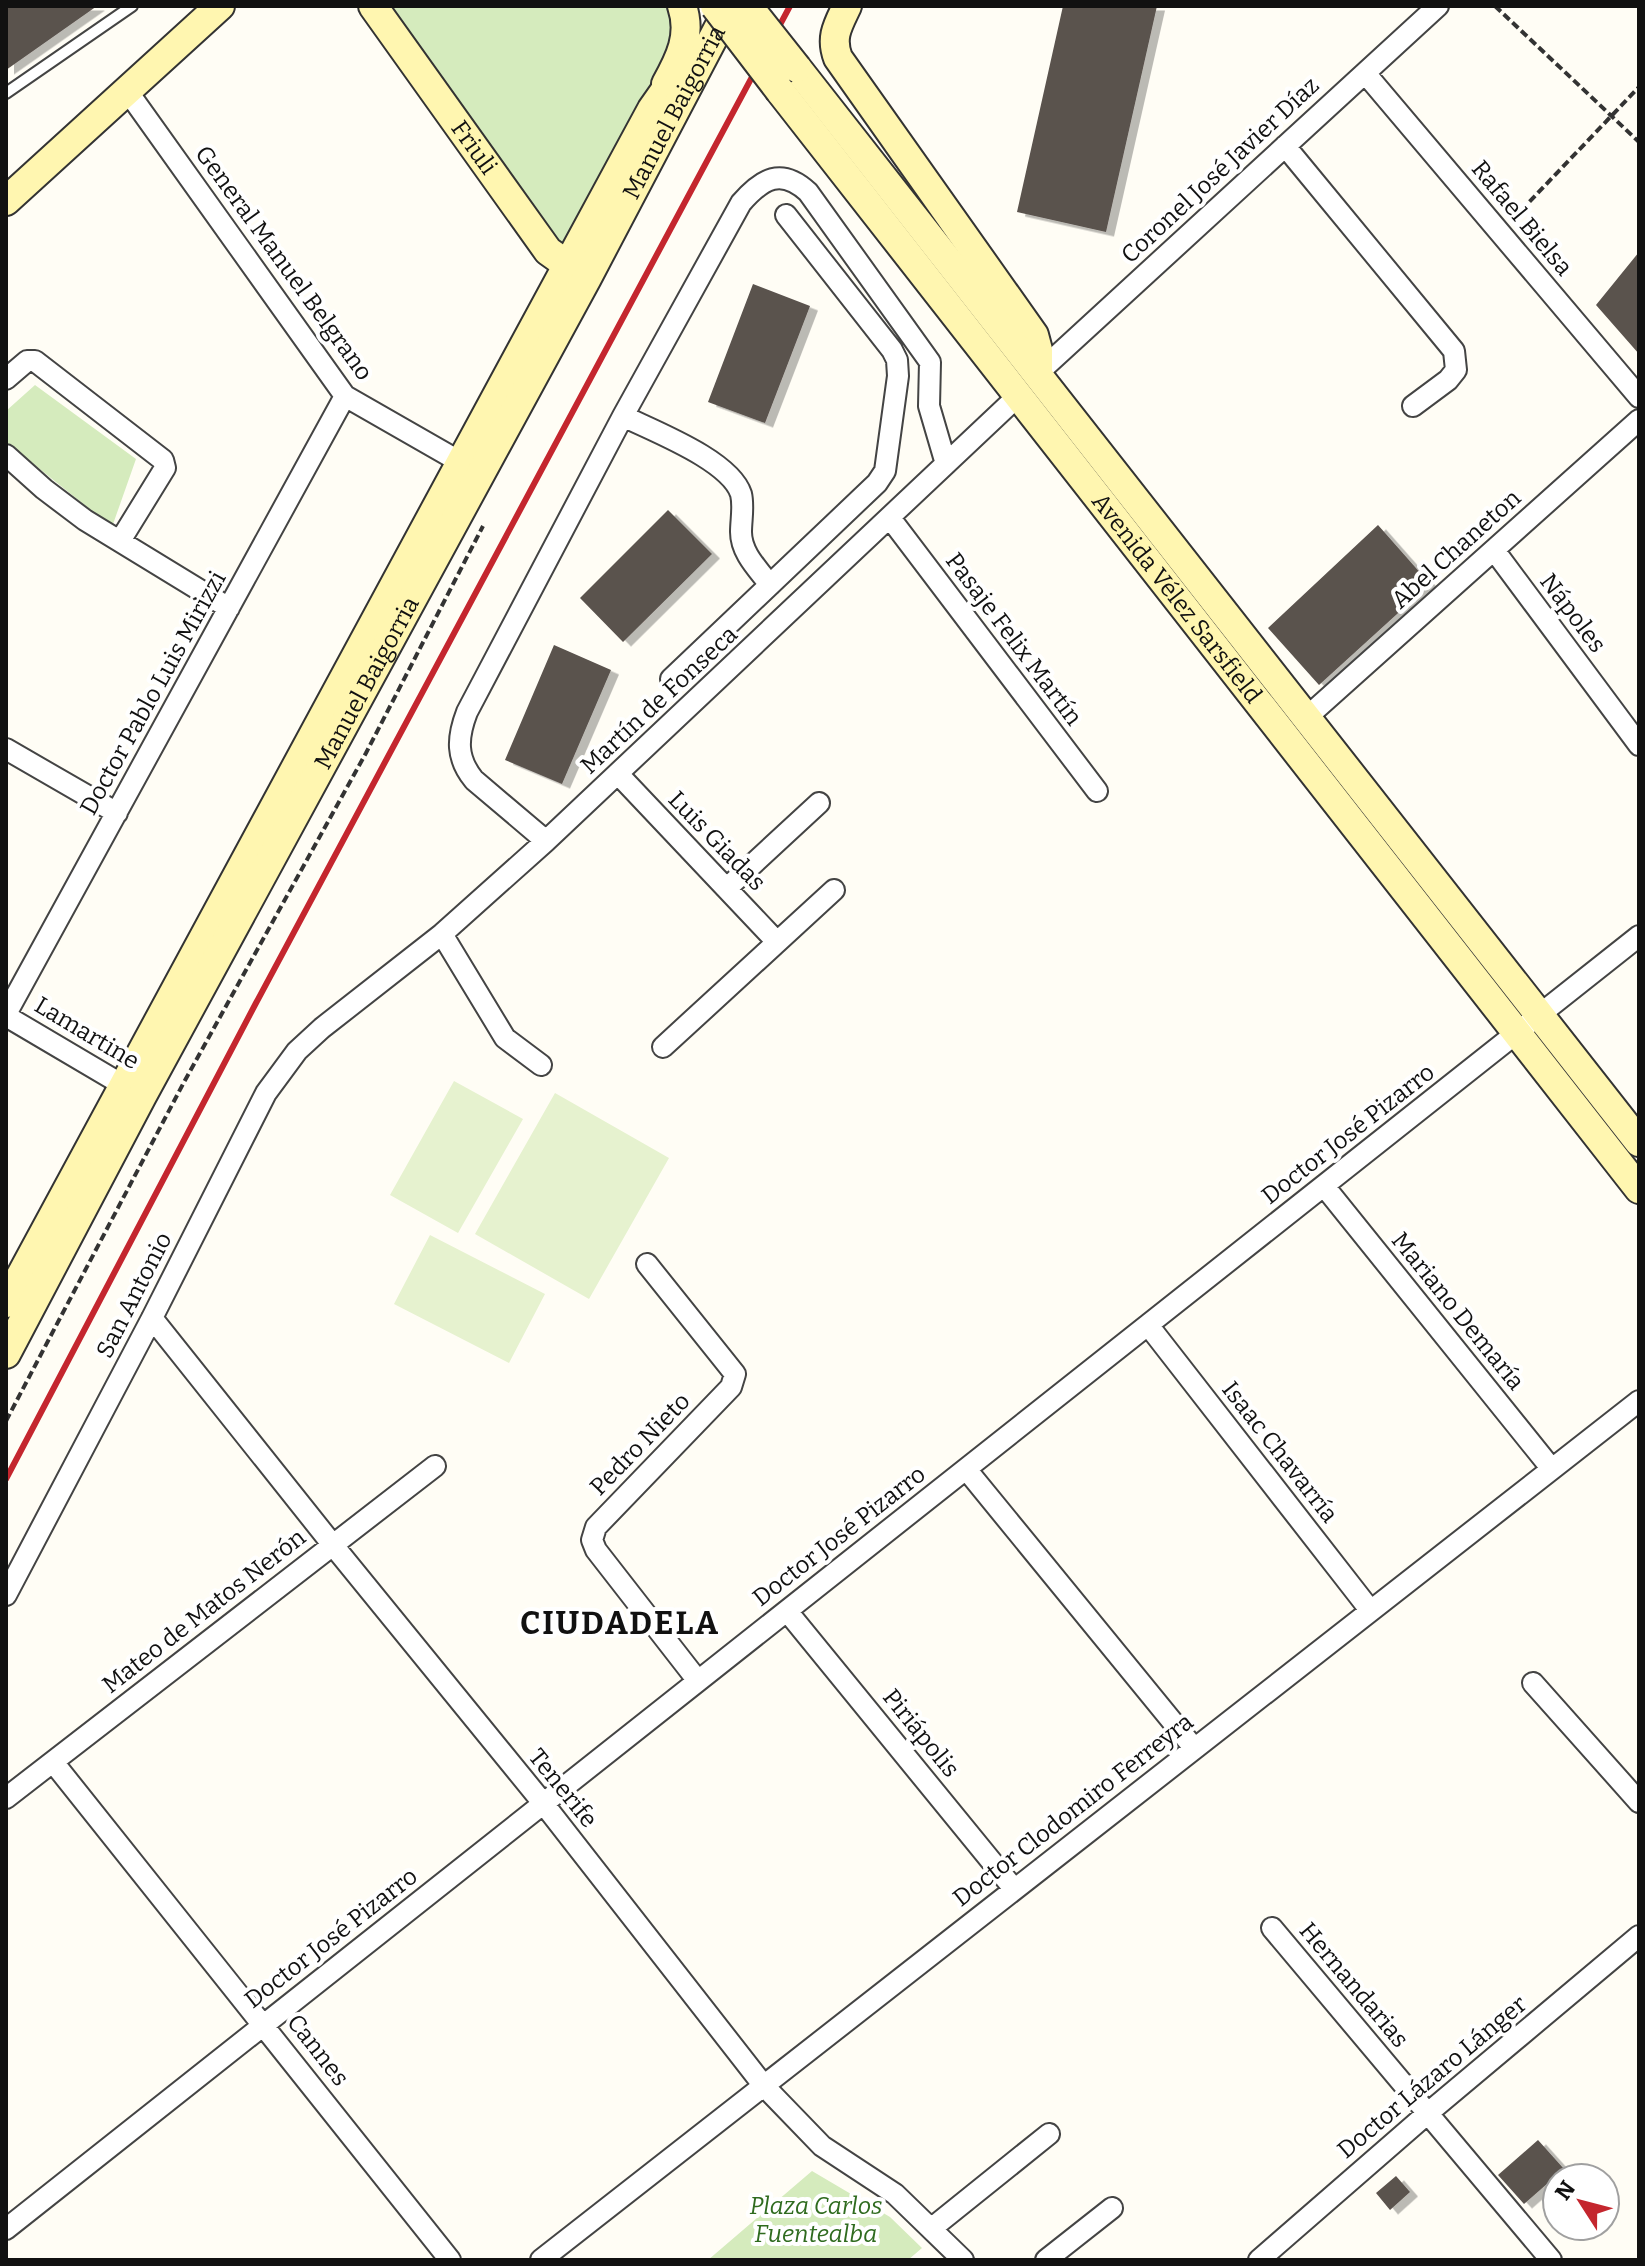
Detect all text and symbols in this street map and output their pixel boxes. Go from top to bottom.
street label: Manuel Baigorria [617,21,731,204]
street label: Coronel José Javier Díaz [1115,71,1325,269]
street label: Friuli [445,115,503,180]
street label: General Manuel Belgrano [189,140,379,386]
street label: Rafael Bielsa [1466,155,1578,281]
street label: Abel Chaneton [1386,484,1526,614]
street label: Avenida Vélez Sarsfield [1086,488,1268,709]
street label: Pasaje Felix Martín [940,547,1088,731]
street label: Doctor Pablo Luis Mirizzi [74,566,232,820]
street label: Nápoles [1534,568,1612,658]
street label: Manuel Baigorria [309,592,425,774]
street label: Martín de Fonseca [575,620,743,780]
street label: Luis Giadas [663,785,771,897]
street label: Lamartine [30,991,144,1075]
street label: Doctor José Pizarro [1256,1058,1440,1210]
street label: Mariano Demaría [1386,1227,1530,1395]
street label: San Antonio [90,1228,178,1362]
street label: Isaac Chavarría [1216,1376,1344,1528]
street label: Pedro Nieto [584,1387,696,1501]
street label: Doctor José Pizarro [747,1460,931,1612]
street label: Mateo de Matos Nerón [97,1523,311,1699]
district label: CIUDADELA [520,1604,720,1642]
street label: Piriápolis [877,1683,965,1783]
street label: Doctor Clodomiro Ferreyra [948,1708,1198,1912]
street label: Tenerife [523,1743,603,1833]
street label: Doctor José Pizarro [239,1862,423,2014]
street label: Hernandarias [1294,1917,1414,2053]
street label: Doctor Lázaro Lánger [1332,1990,1532,2164]
street label: Cannes [281,2009,355,2091]
north arrow [1541,2162,1621,2242]
text: N [1549,2176,1581,2205]
park label: Plaza Carlos Fuentealba [750,2192,882,2248]

